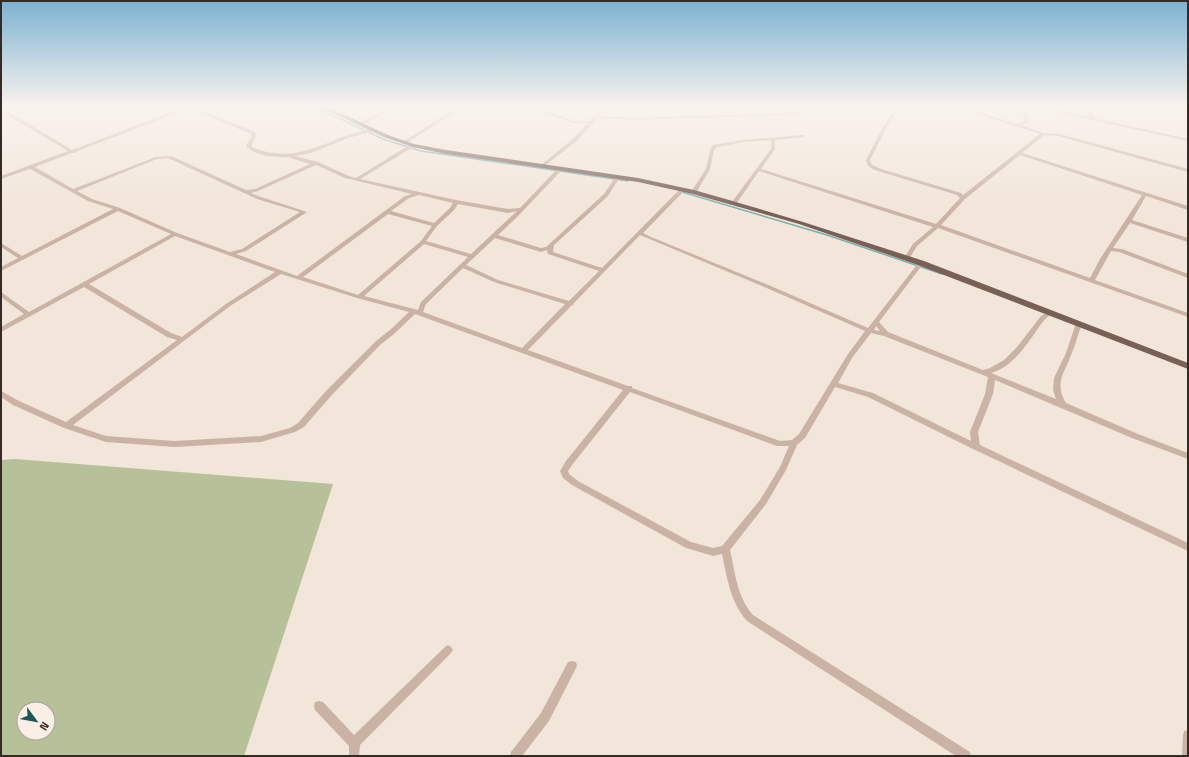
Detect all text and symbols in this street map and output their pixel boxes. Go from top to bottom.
north arrow [16,701,56,741]
text: N [37,719,52,733]

